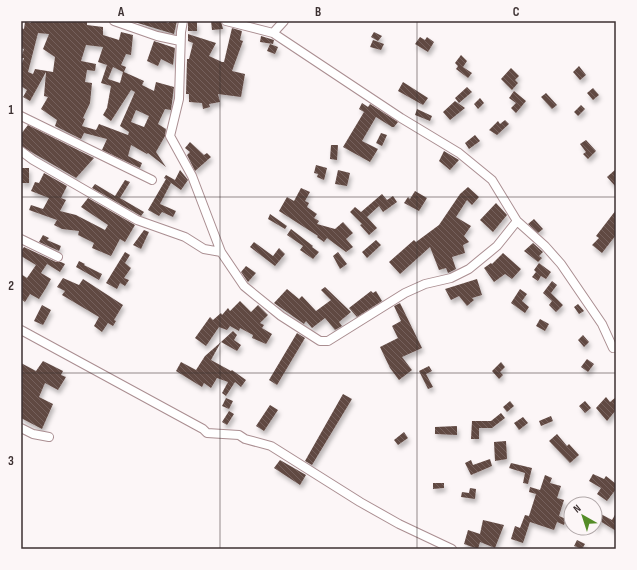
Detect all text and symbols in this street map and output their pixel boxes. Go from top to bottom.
text: A [117,4,125,20]
text: B [315,4,321,20]
text: C [513,4,520,20]
text: 1 [8,102,14,118]
text: 2 [8,278,14,294]
text: 3 [8,453,14,469]
north arrow [563,496,603,536]
text: N [571,502,583,516]

